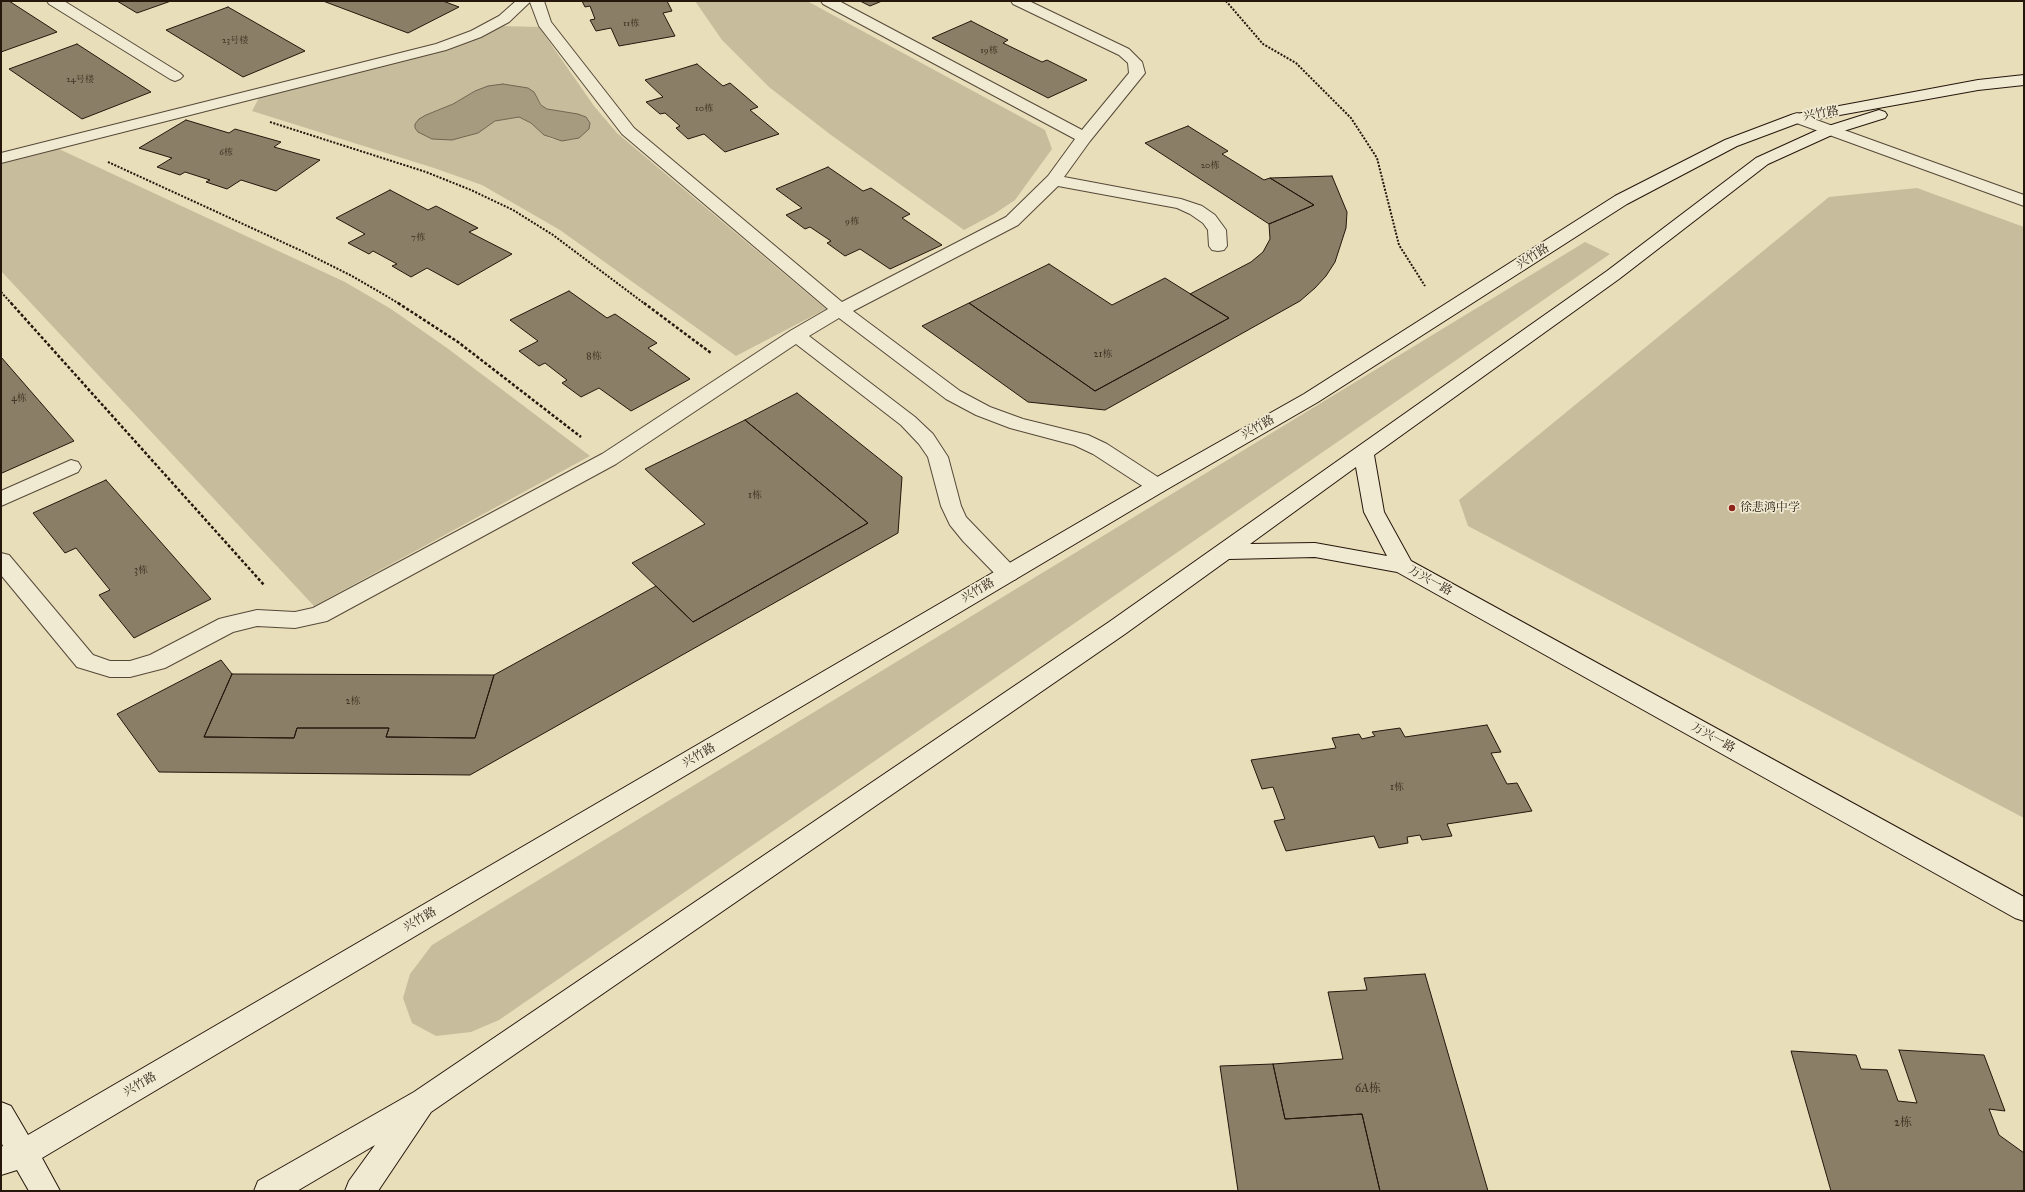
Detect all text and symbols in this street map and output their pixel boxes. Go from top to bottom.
house number: 11栋 [623,19,639,29]
house number: 23号楼 [222,36,248,46]
house number: 19栋 [980,46,998,56]
house number: 24号楼 [66,75,94,85]
house number: 10栋 [695,104,713,114]
street label: 兴竹路 [1802,104,1840,124]
house number: 6栋 [219,148,233,158]
house number: 20栋 [1201,161,1219,171]
house number: 9栋 [845,217,859,227]
house number: 7栋 [411,233,425,243]
street label: 兴竹路 [1514,241,1552,273]
house number: 21栋 [1094,349,1112,361]
house number: 8栋 [586,351,602,363]
house number: 4栋 [11,393,27,405]
street label: 兴竹路 [1239,413,1277,443]
house number: 1栋 [748,490,762,502]
place label: 徐悲鸿中学 [1740,501,1800,515]
marker: 徐悲鸿中学 [1727,503,1737,513]
street label: 万兴一路 [1406,563,1454,599]
house number: 3栋 [134,565,148,577]
street label: 兴竹路 [959,576,997,606]
house number: 2栋 [346,696,360,708]
street label: 万兴一路 [1689,720,1737,756]
street label: 兴竹路 [680,741,718,771]
house number: 1栋 [1390,782,1404,794]
street label: 兴竹路 [401,905,439,935]
street label: 兴竹路 [121,1070,159,1100]
house number: 6A栋 [1355,1082,1381,1096]
house number: 2栋 [1894,1116,1912,1130]

